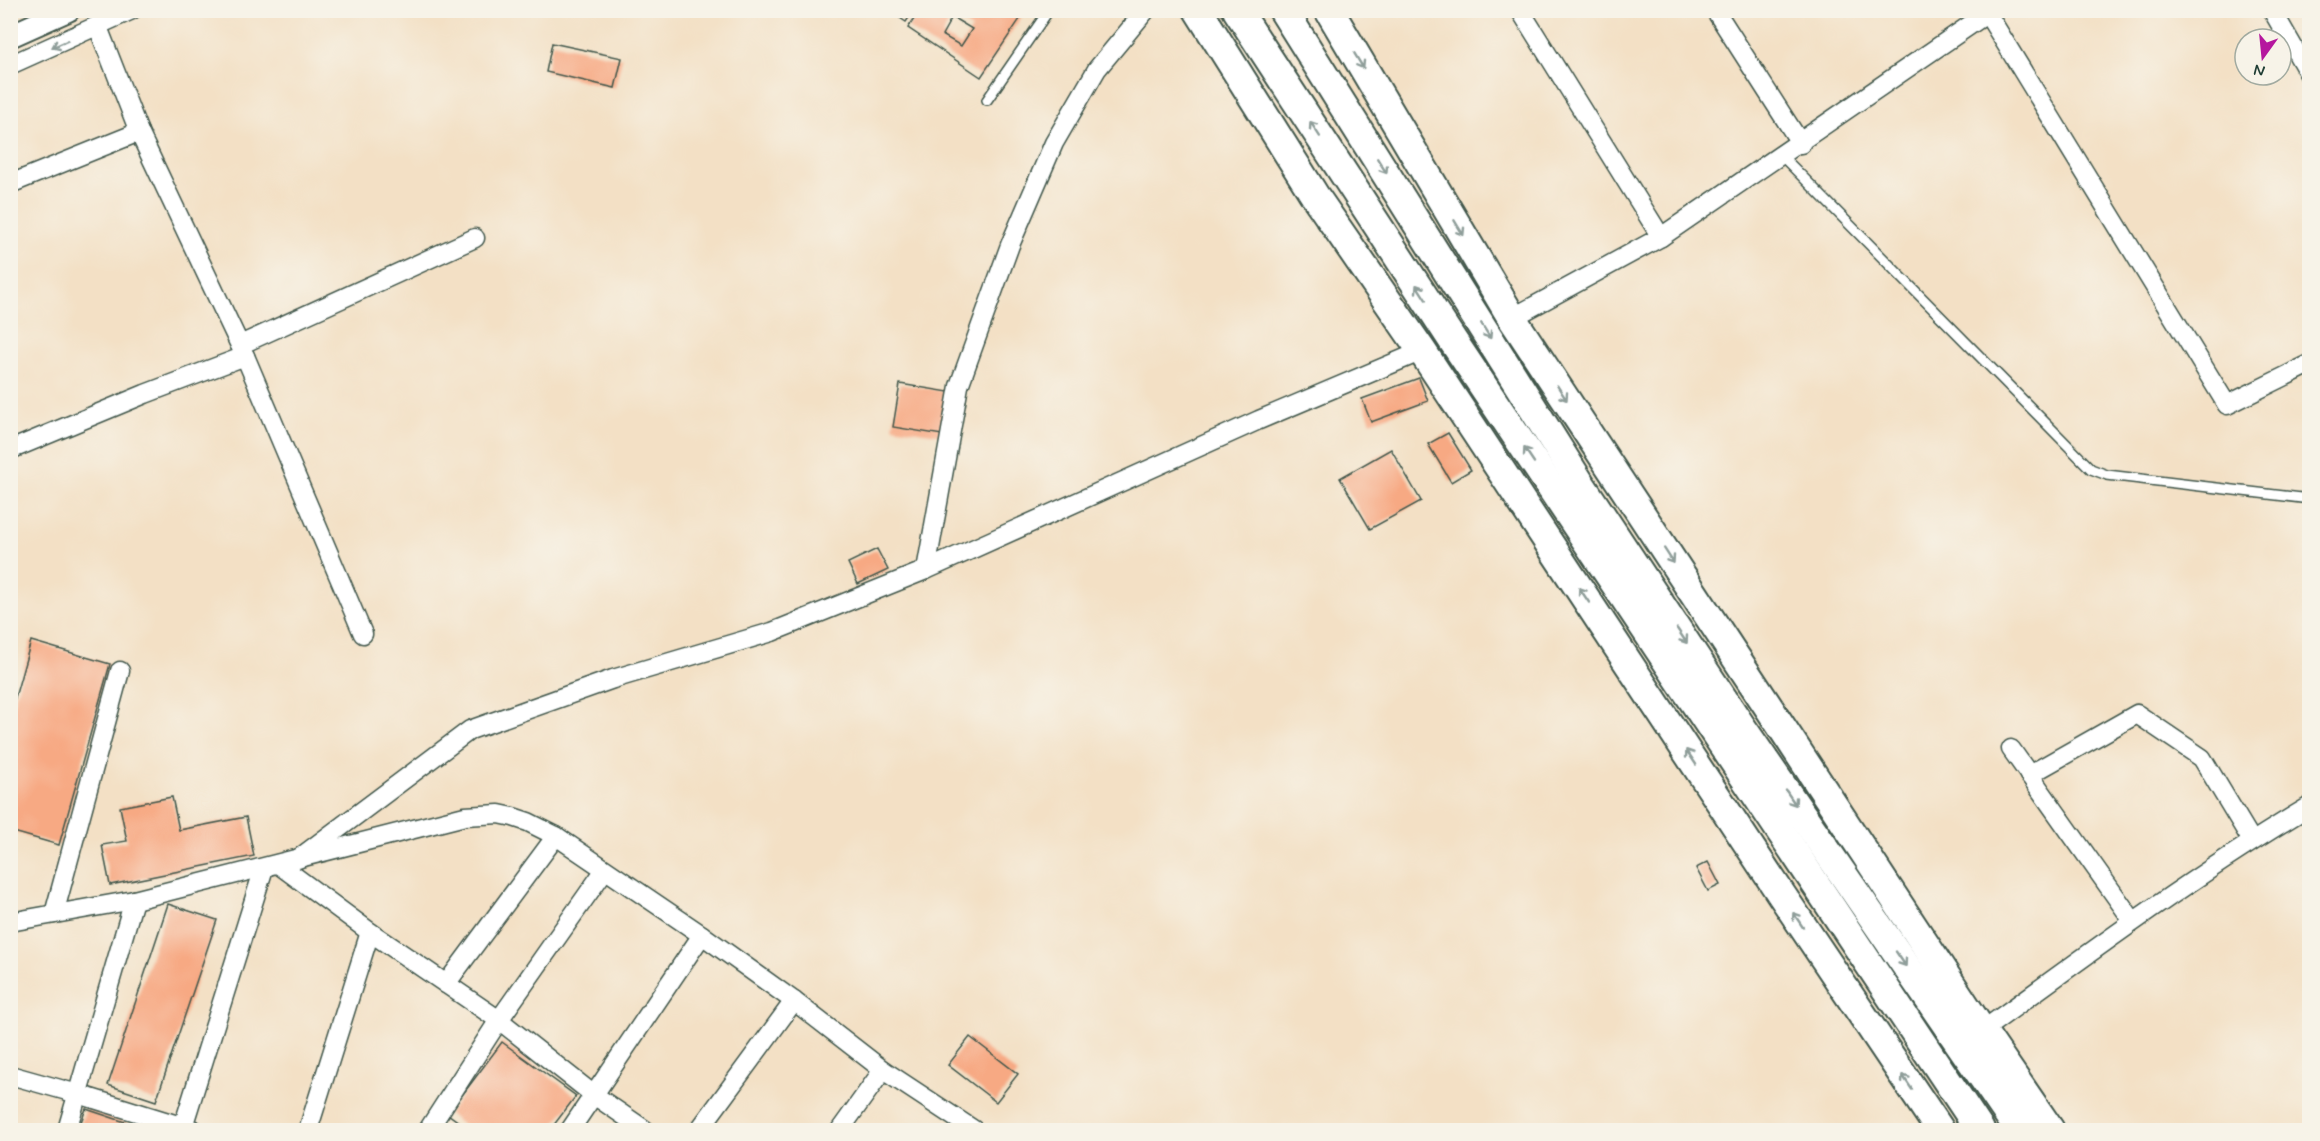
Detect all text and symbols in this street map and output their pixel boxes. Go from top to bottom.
north arrow [2233,27,2293,87]
one-way arrow [51,39,69,50]
one-way arrow [1353,52,1365,69]
text: N [2252,59,2267,82]
one-way arrow [1309,121,1321,138]
one-way arrow [1375,158,1388,175]
one-way arrow [1453,219,1465,236]
one-way arrow [1415,284,1428,301]
one-way arrow [1480,322,1492,339]
one-way arrow [1556,385,1568,401]
one-way arrow [1523,447,1535,464]
one-way arrow [1663,548,1675,564]
one-way arrow [1577,587,1589,604]
one-way arrow [1676,628,1688,644]
one-way arrow [1685,749,1698,766]
one-way arrow [1785,789,1797,806]
one-way arrow [1792,912,1805,929]
one-way arrow [1895,950,1907,967]
one-way arrow [1901,1075,1913,1091]

